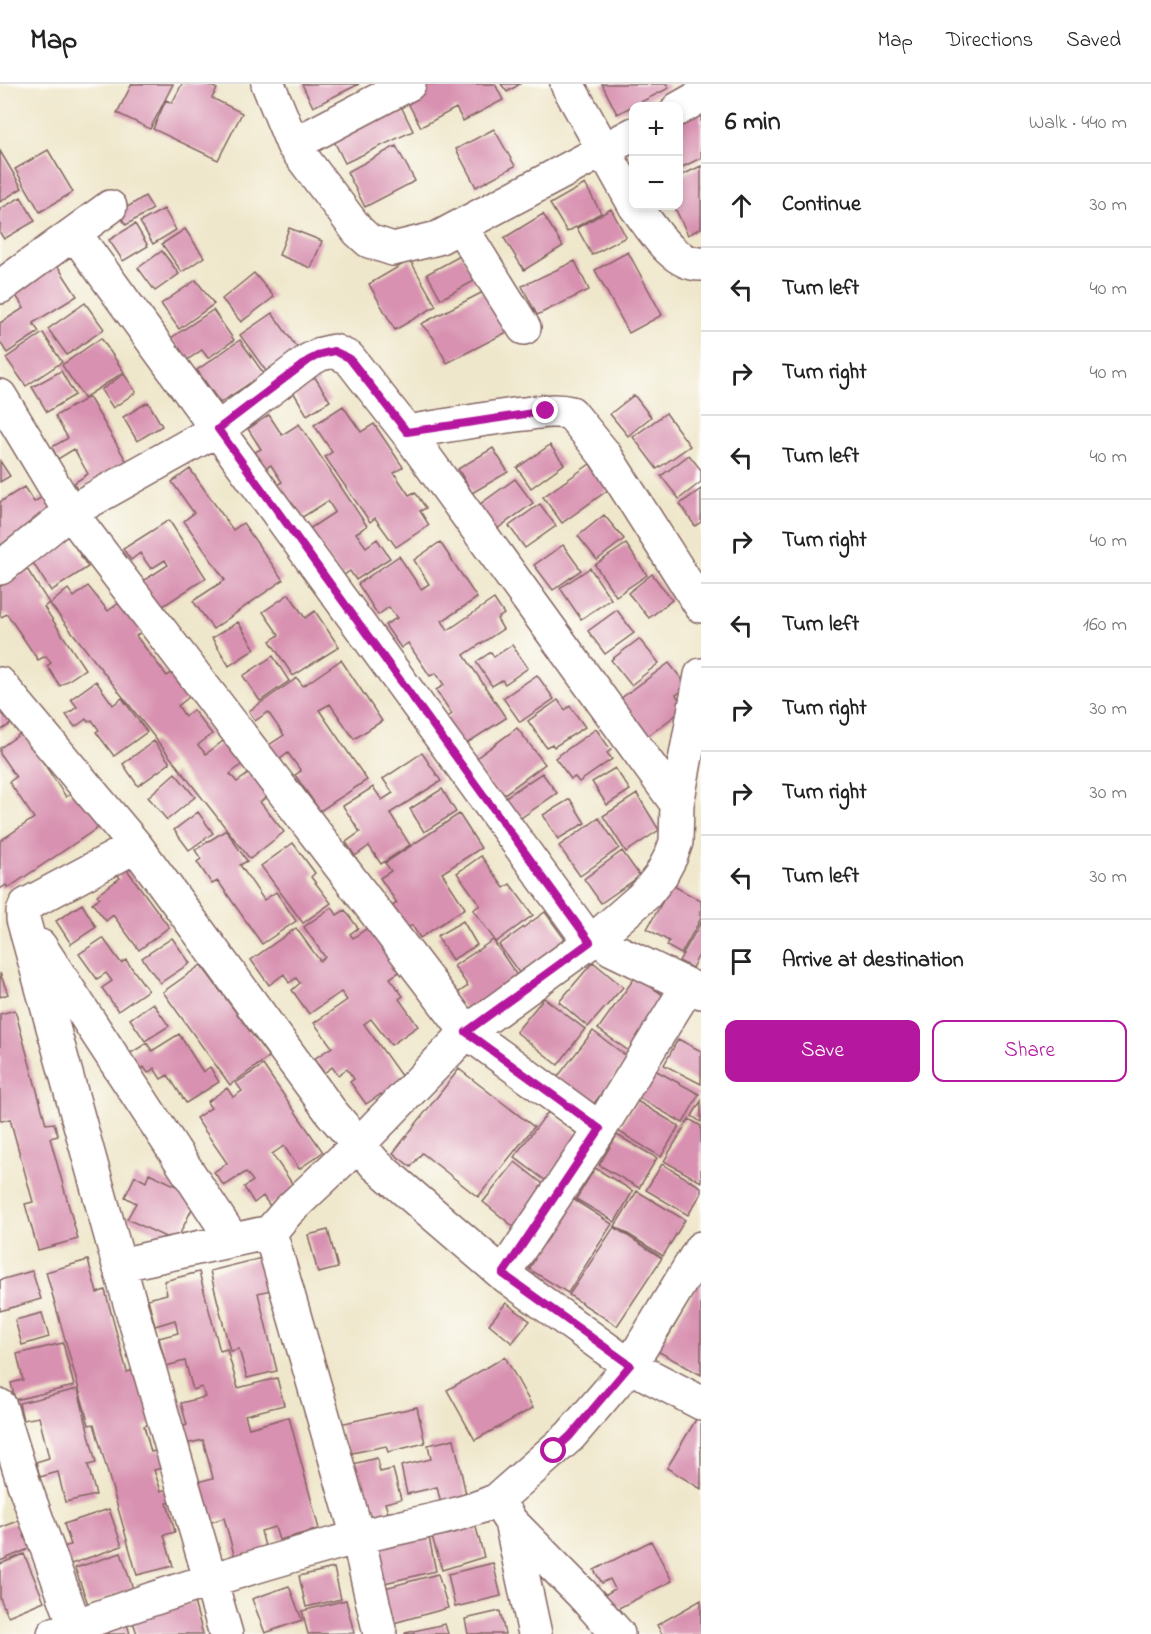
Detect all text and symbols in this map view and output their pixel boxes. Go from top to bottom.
text: Map [30,21,77,62]
text: Map [877,26,913,56]
text: Directions [946,26,1033,56]
text: Saved [1066,26,1121,56]
map controls [629,102,683,210]
button: + [629,102,683,156]
text: 6 min [725,104,781,142]
text: Walk · 440 m [1029,109,1127,138]
button: − [629,156,683,210]
icon: ahead [725,189,758,222]
text: Continue [782,189,861,221]
text: 30 m [1090,191,1127,220]
icon: left [725,273,758,306]
text: Turn left [782,273,859,305]
text: 40 m [1090,275,1127,304]
icon: right [725,357,758,390]
text: Turn right [782,357,867,389]
text: 40 m [1090,359,1127,388]
route end [532,397,558,423]
icon: left [725,441,758,474]
text: Turn left [782,441,859,473]
text: 40 m [1090,443,1127,472]
icon: right [725,525,758,558]
text: Turn right [782,525,867,557]
text: 40 m [1090,527,1127,556]
icon: left [725,609,758,642]
text: Turn left [782,609,859,641]
text: 160 m [1083,611,1127,640]
icon: right [725,693,758,726]
text: Turn right [782,693,867,725]
text: 30 m [1090,695,1127,724]
icon: right [725,777,758,810]
text: Turn right [782,777,867,809]
text: 30 m [1090,779,1127,808]
icon: left [725,861,758,894]
text: Turn left [782,861,859,893]
text: 30 m [1090,863,1127,892]
icon: arrive [725,945,758,978]
text: Arrive at destination [782,945,964,977]
button: Save [725,1020,920,1082]
button: Share [932,1020,1127,1082]
route start [540,1437,566,1463]

